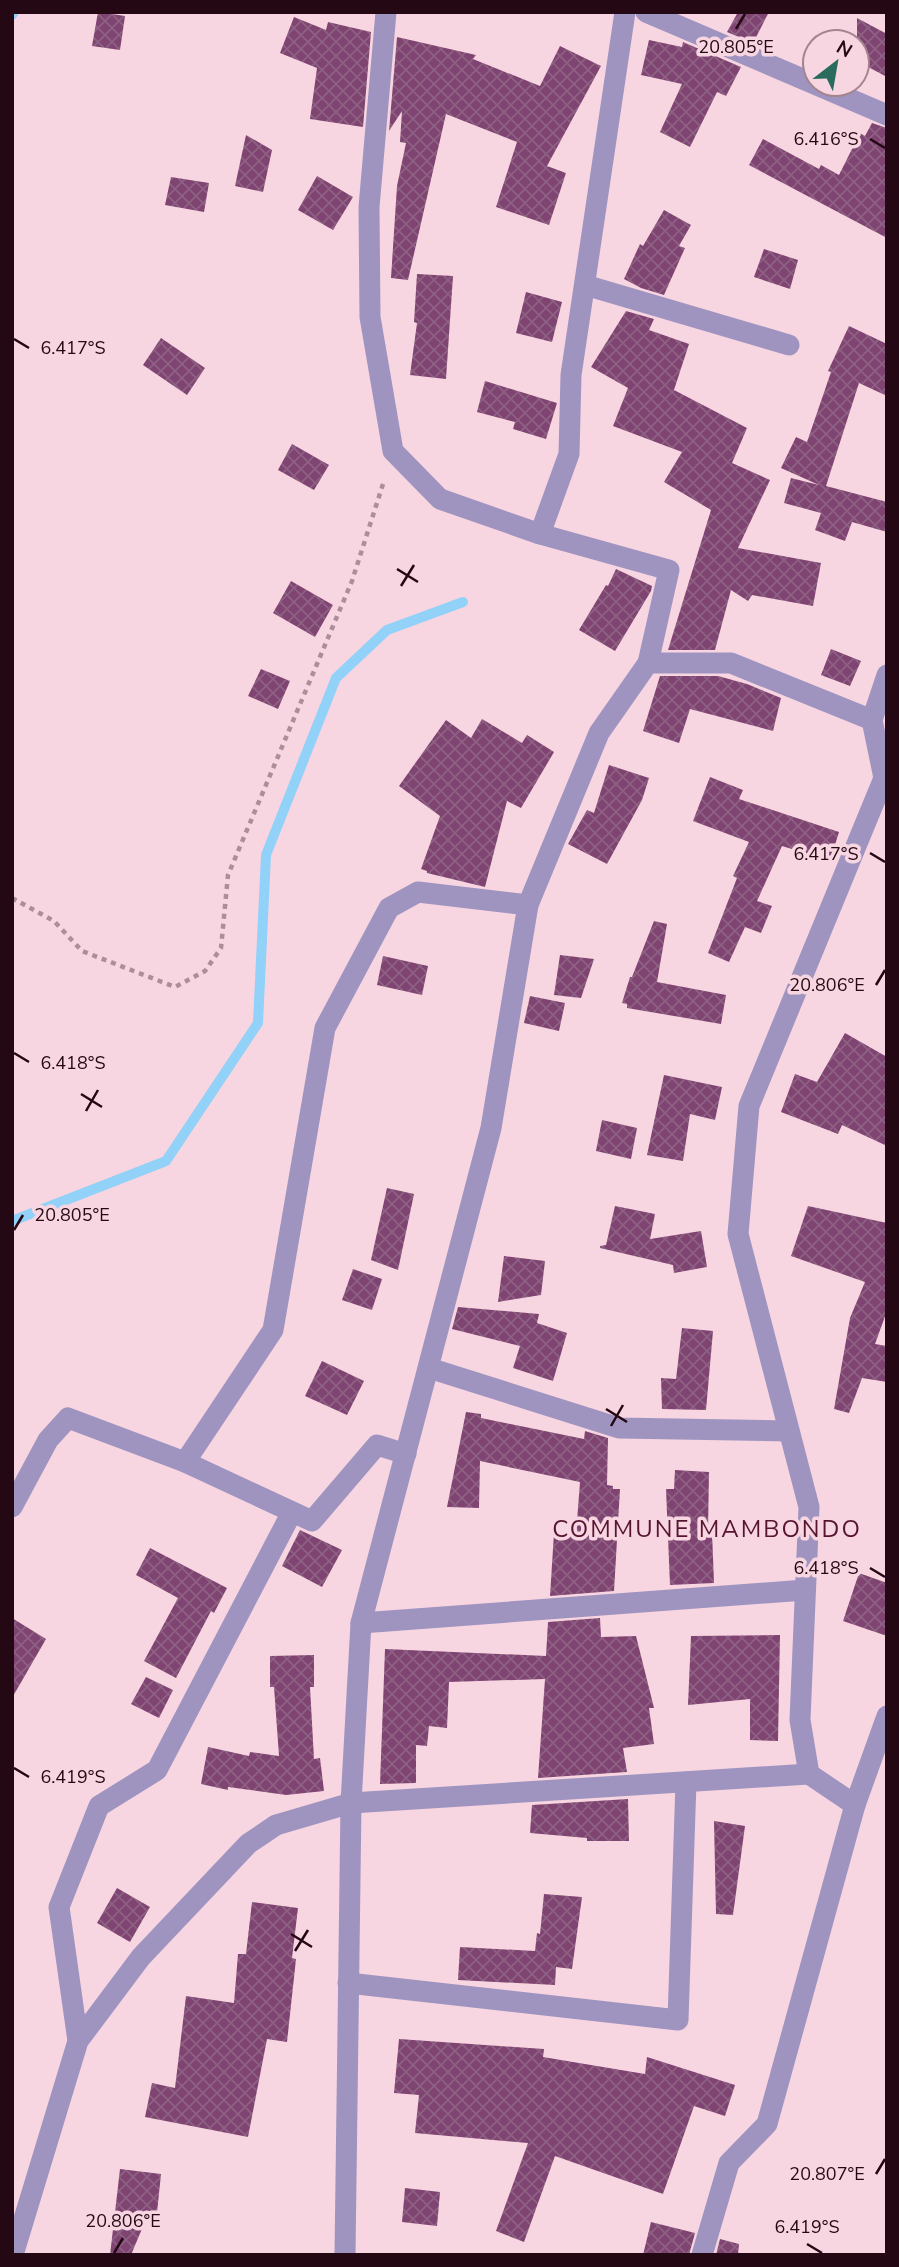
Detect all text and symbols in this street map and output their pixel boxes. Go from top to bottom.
north arrow [801,28,871,98]
text: N [831,34,857,64]
text: 20.805°E [698,35,774,59]
text: 6.416°S [793,127,859,151]
text: 6.417°S [40,336,106,360]
text: 6.417°S [793,842,859,866]
text: 20.806°E [789,973,865,997]
text: 6.418°S [40,1051,106,1075]
text: 20.805°E [34,1203,110,1227]
district label: COMMUNE MAMBONDO [552,1513,862,1545]
text: 6.418°S [793,1556,859,1580]
text: 6.419°S [40,1765,106,1789]
text: 20.807°E [789,2162,865,2186]
text: 20.806°E [85,2209,161,2233]
text: 6.419°S [774,2215,840,2239]

